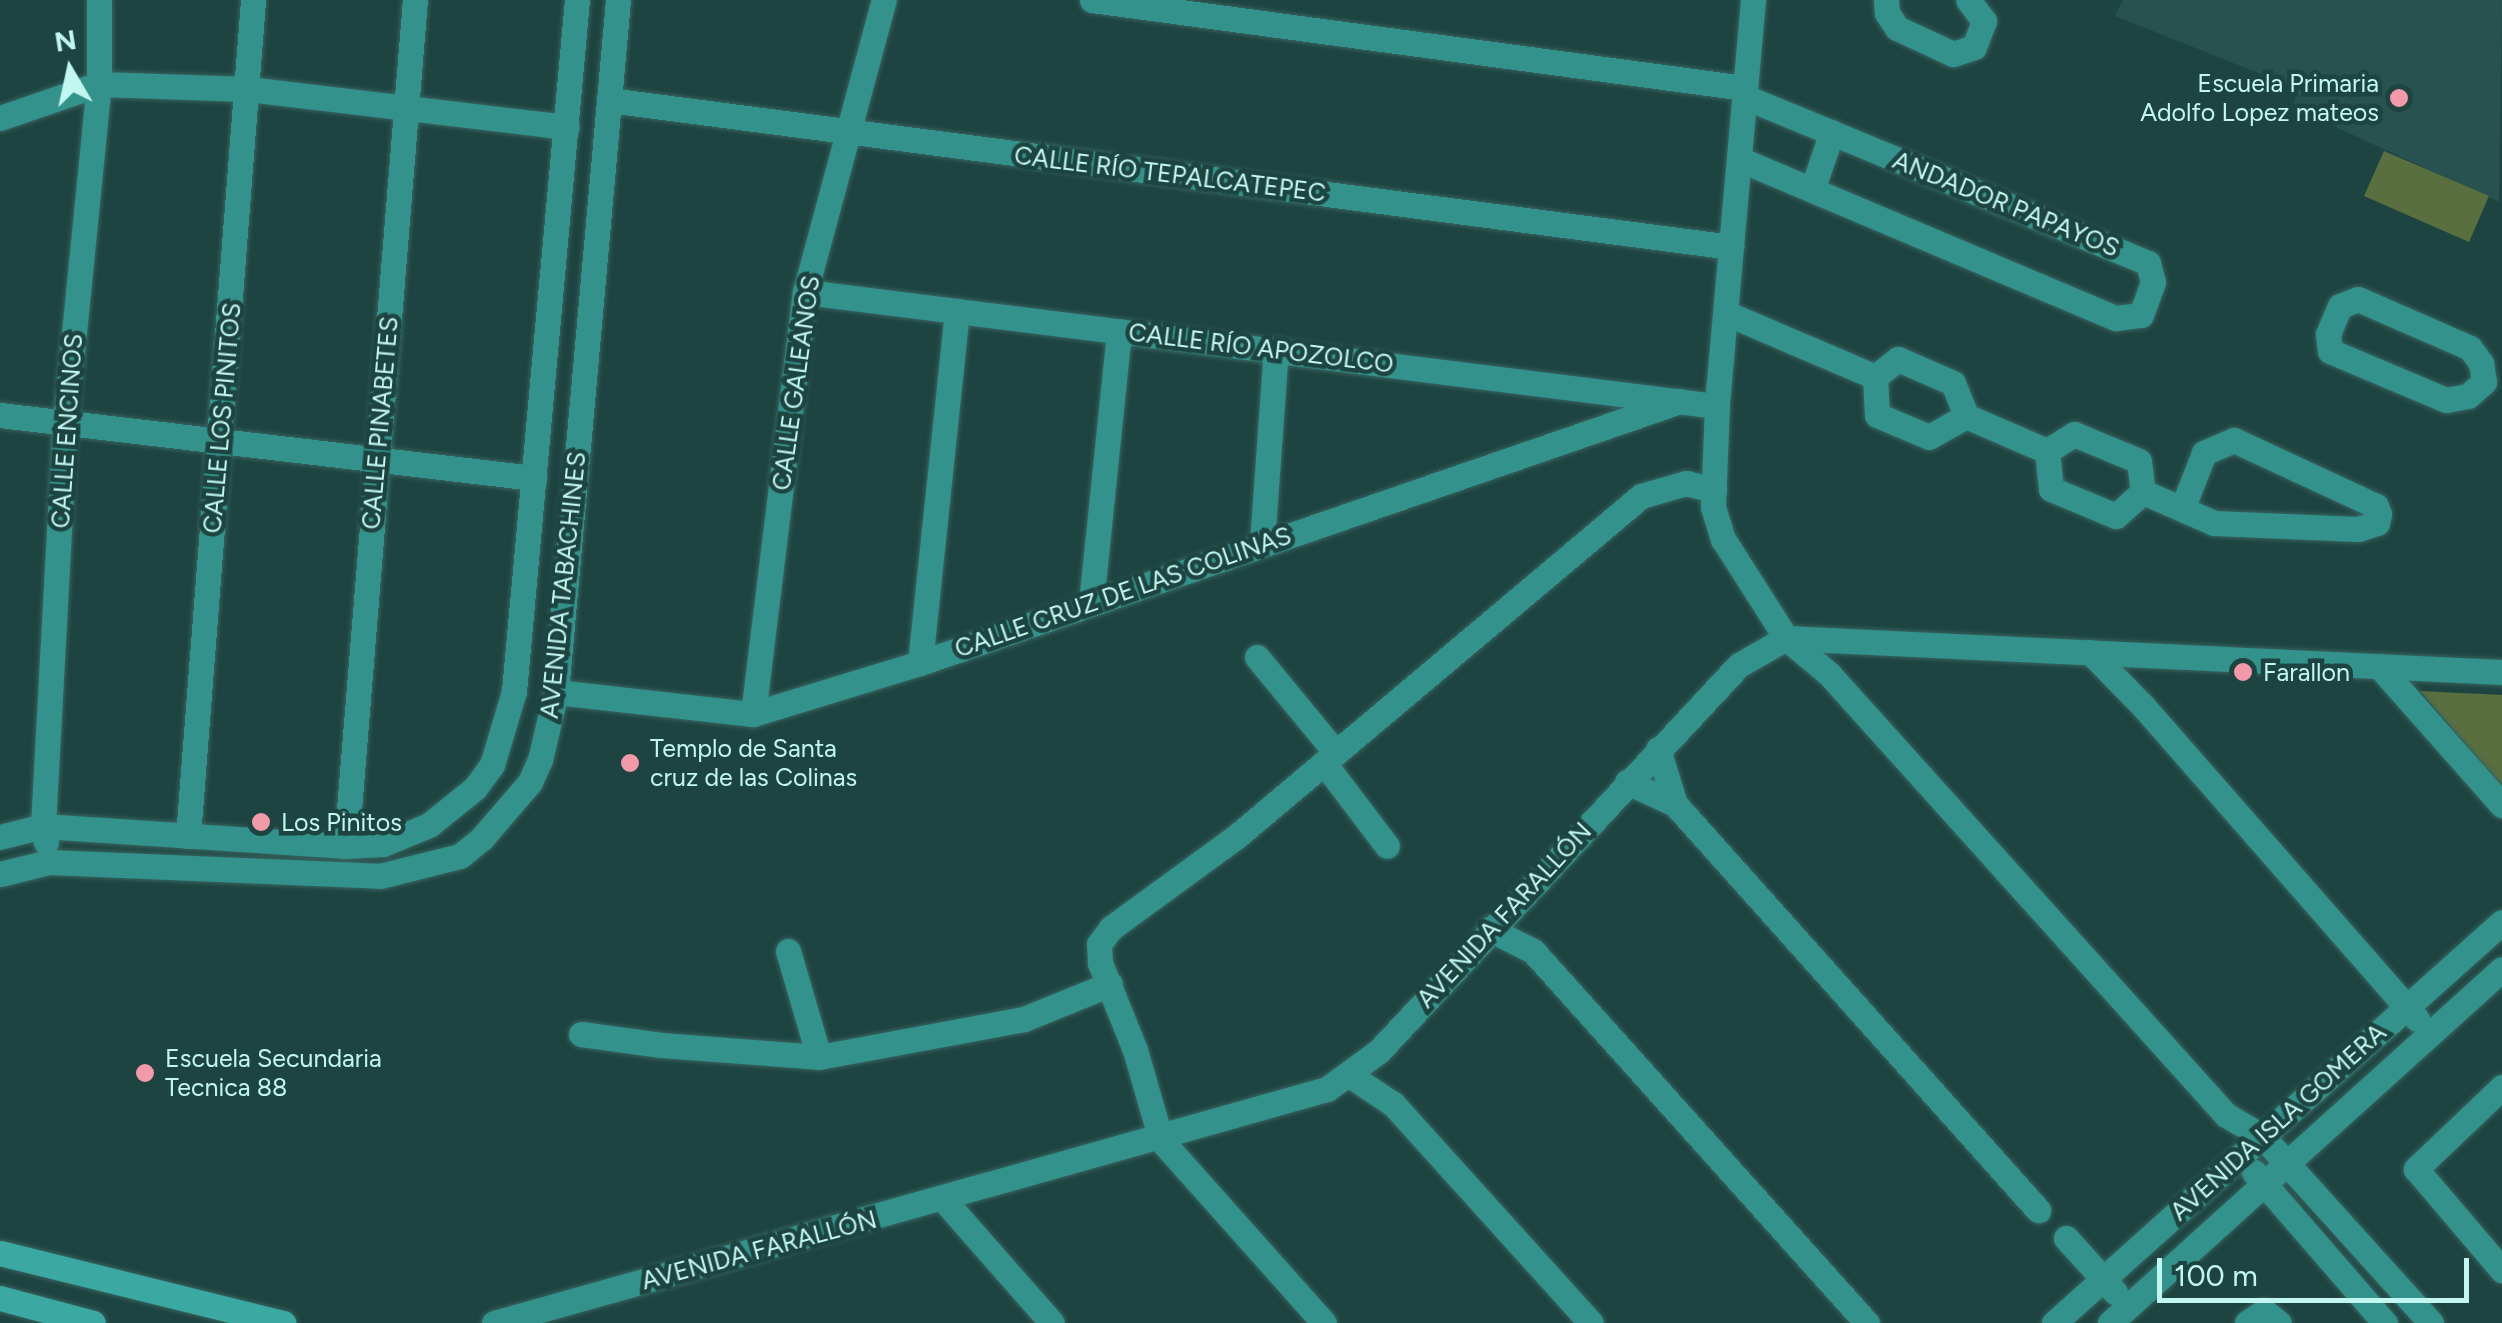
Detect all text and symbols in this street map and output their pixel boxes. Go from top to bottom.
north arrow [20,20,120,120]
text: N [52,22,79,59]
place label: Escuela Primaria Adolfo Lopez mateos [2140,69,2379,128]
marker: Escuela Primaria Adolfo Lopez mateos [2388,87,2410,109]
street label: CALLE RÍO TEPALCATEPEC [1013,140,1327,208]
street label: ANDADOR PAPAYOS [1889,145,2123,263]
street label: CALLE GALEANOS [766,274,826,492]
street label: CALLE LOS PINITOS [197,301,247,535]
street label: CALLE PINABETES [356,315,404,531]
street label: CALLE RÍO APOZOLCO [1127,317,1395,379]
street label: CALLE ENCINOS [45,333,89,529]
street label: AVENIDA TABACHINES [534,450,592,720]
street label: CALLE CRUZ DE LAS COLINAS [951,520,1295,664]
place label: Farallon [2263,657,2350,687]
marker: Farallon [2232,661,2254,683]
place label: Templo de Santa cruz de las Colinas [650,734,857,793]
marker: Templo de Santa cruz de las Colinas [619,752,641,774]
place label: Los Pinitos [281,807,402,837]
marker: Los Pinitos [250,811,272,833]
street label: AVENIDA FARALLÓN [1410,816,1598,1014]
street label: AVENIDA ISLA GOMERA [2164,1017,2392,1227]
place label: Escuela Secundaria Tecnica 88 [165,1044,382,1103]
marker: Escuela Secundaria Tecnica 88 [134,1062,156,1084]
street label: AVENIDA FARALLÓN [638,1204,880,1296]
scale bar [2162,1238,2474,1300]
text: 100 m [2174,1257,2258,1294]

